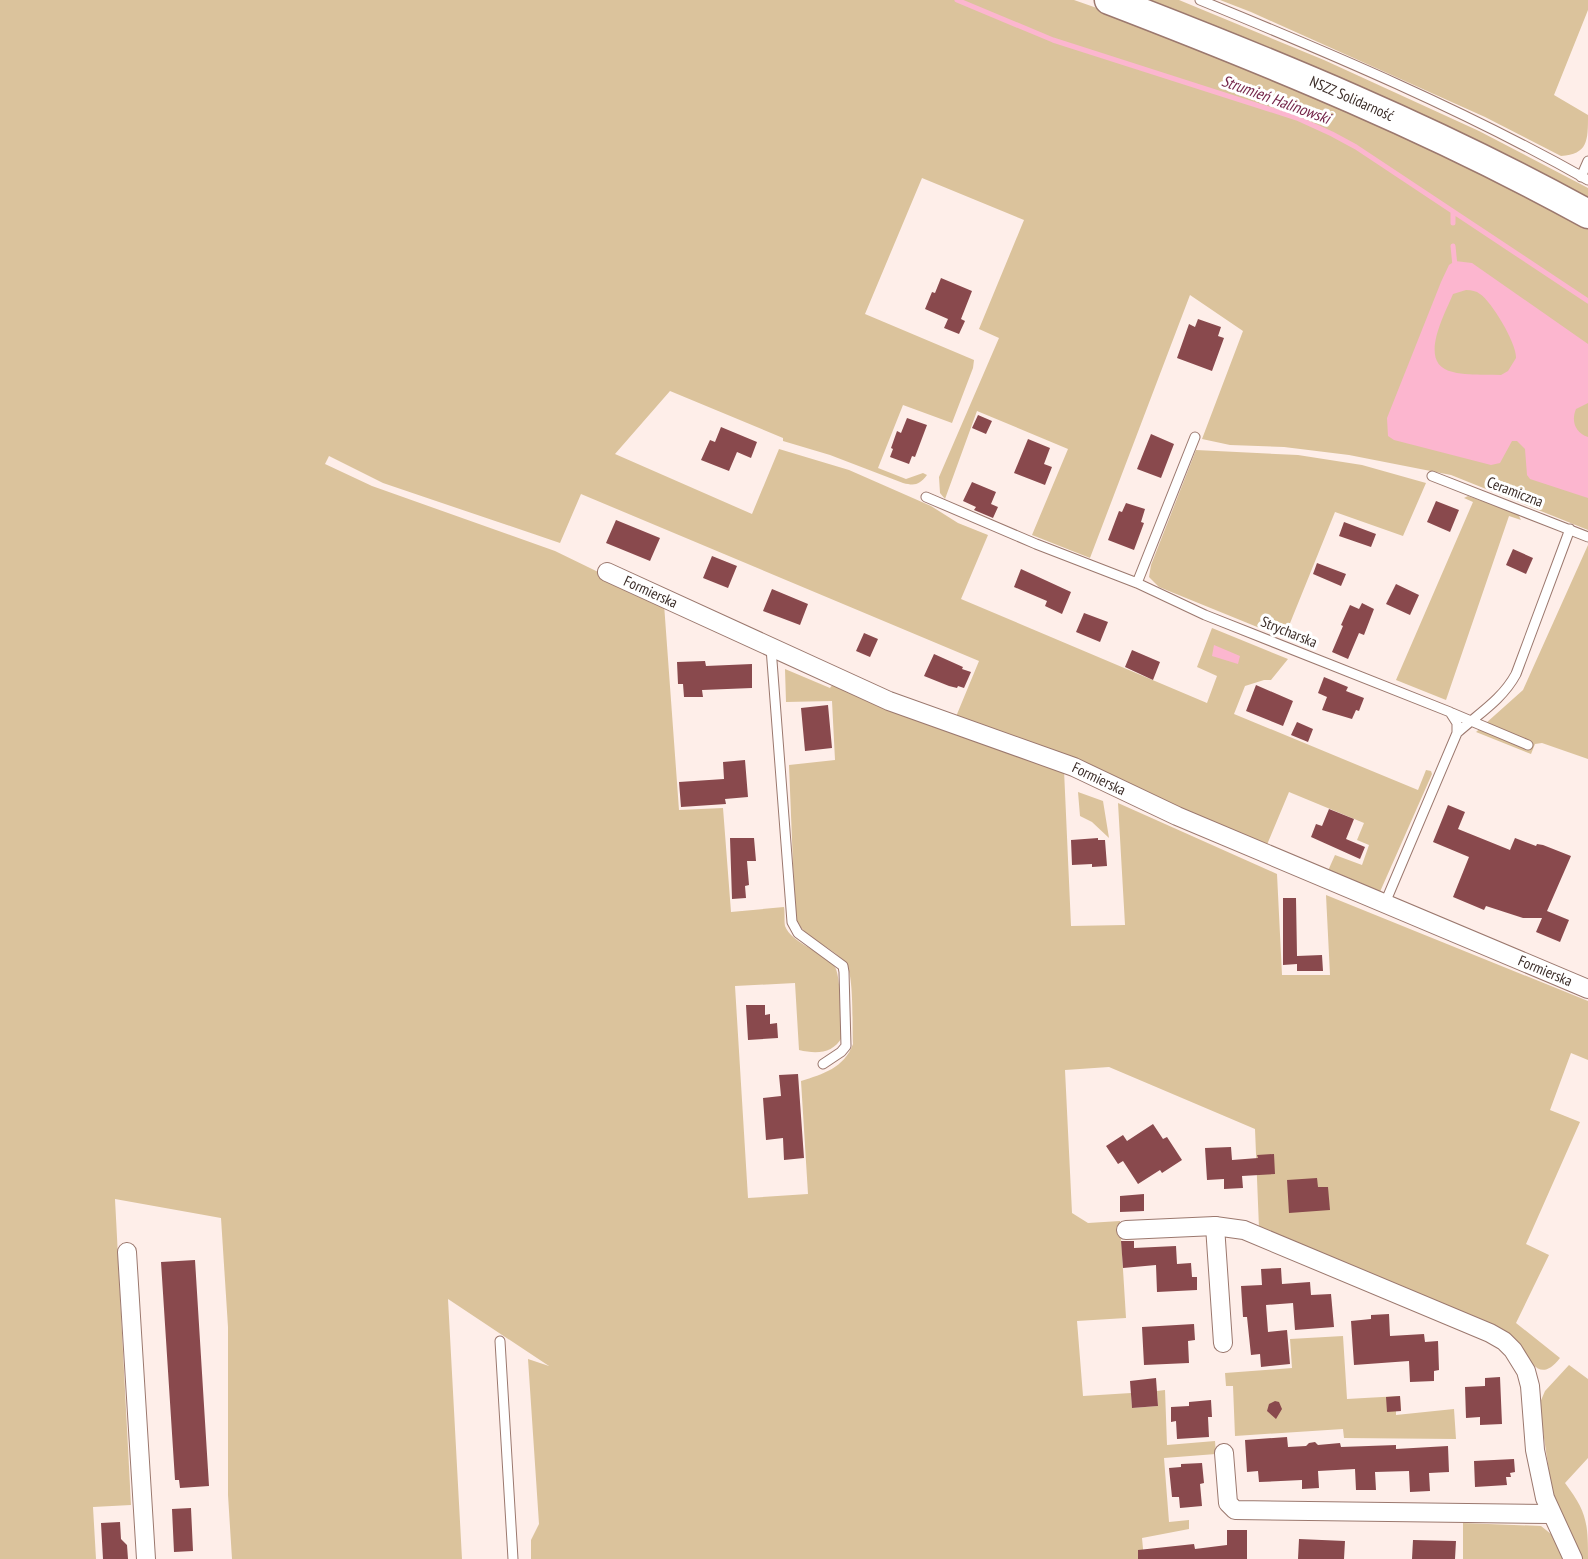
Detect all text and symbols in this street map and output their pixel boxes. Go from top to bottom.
water label: Strumień Halinowski [1219,70,1335,129]
street label: NSZZ Solidarność [1307,72,1398,125]
street label: Ceramiczna [1484,472,1546,511]
street label: Formierska [621,571,681,612]
street label: Strycharska [1258,612,1320,651]
street label: Formierska [1069,758,1129,799]
street label: Formierska [1515,951,1575,990]

